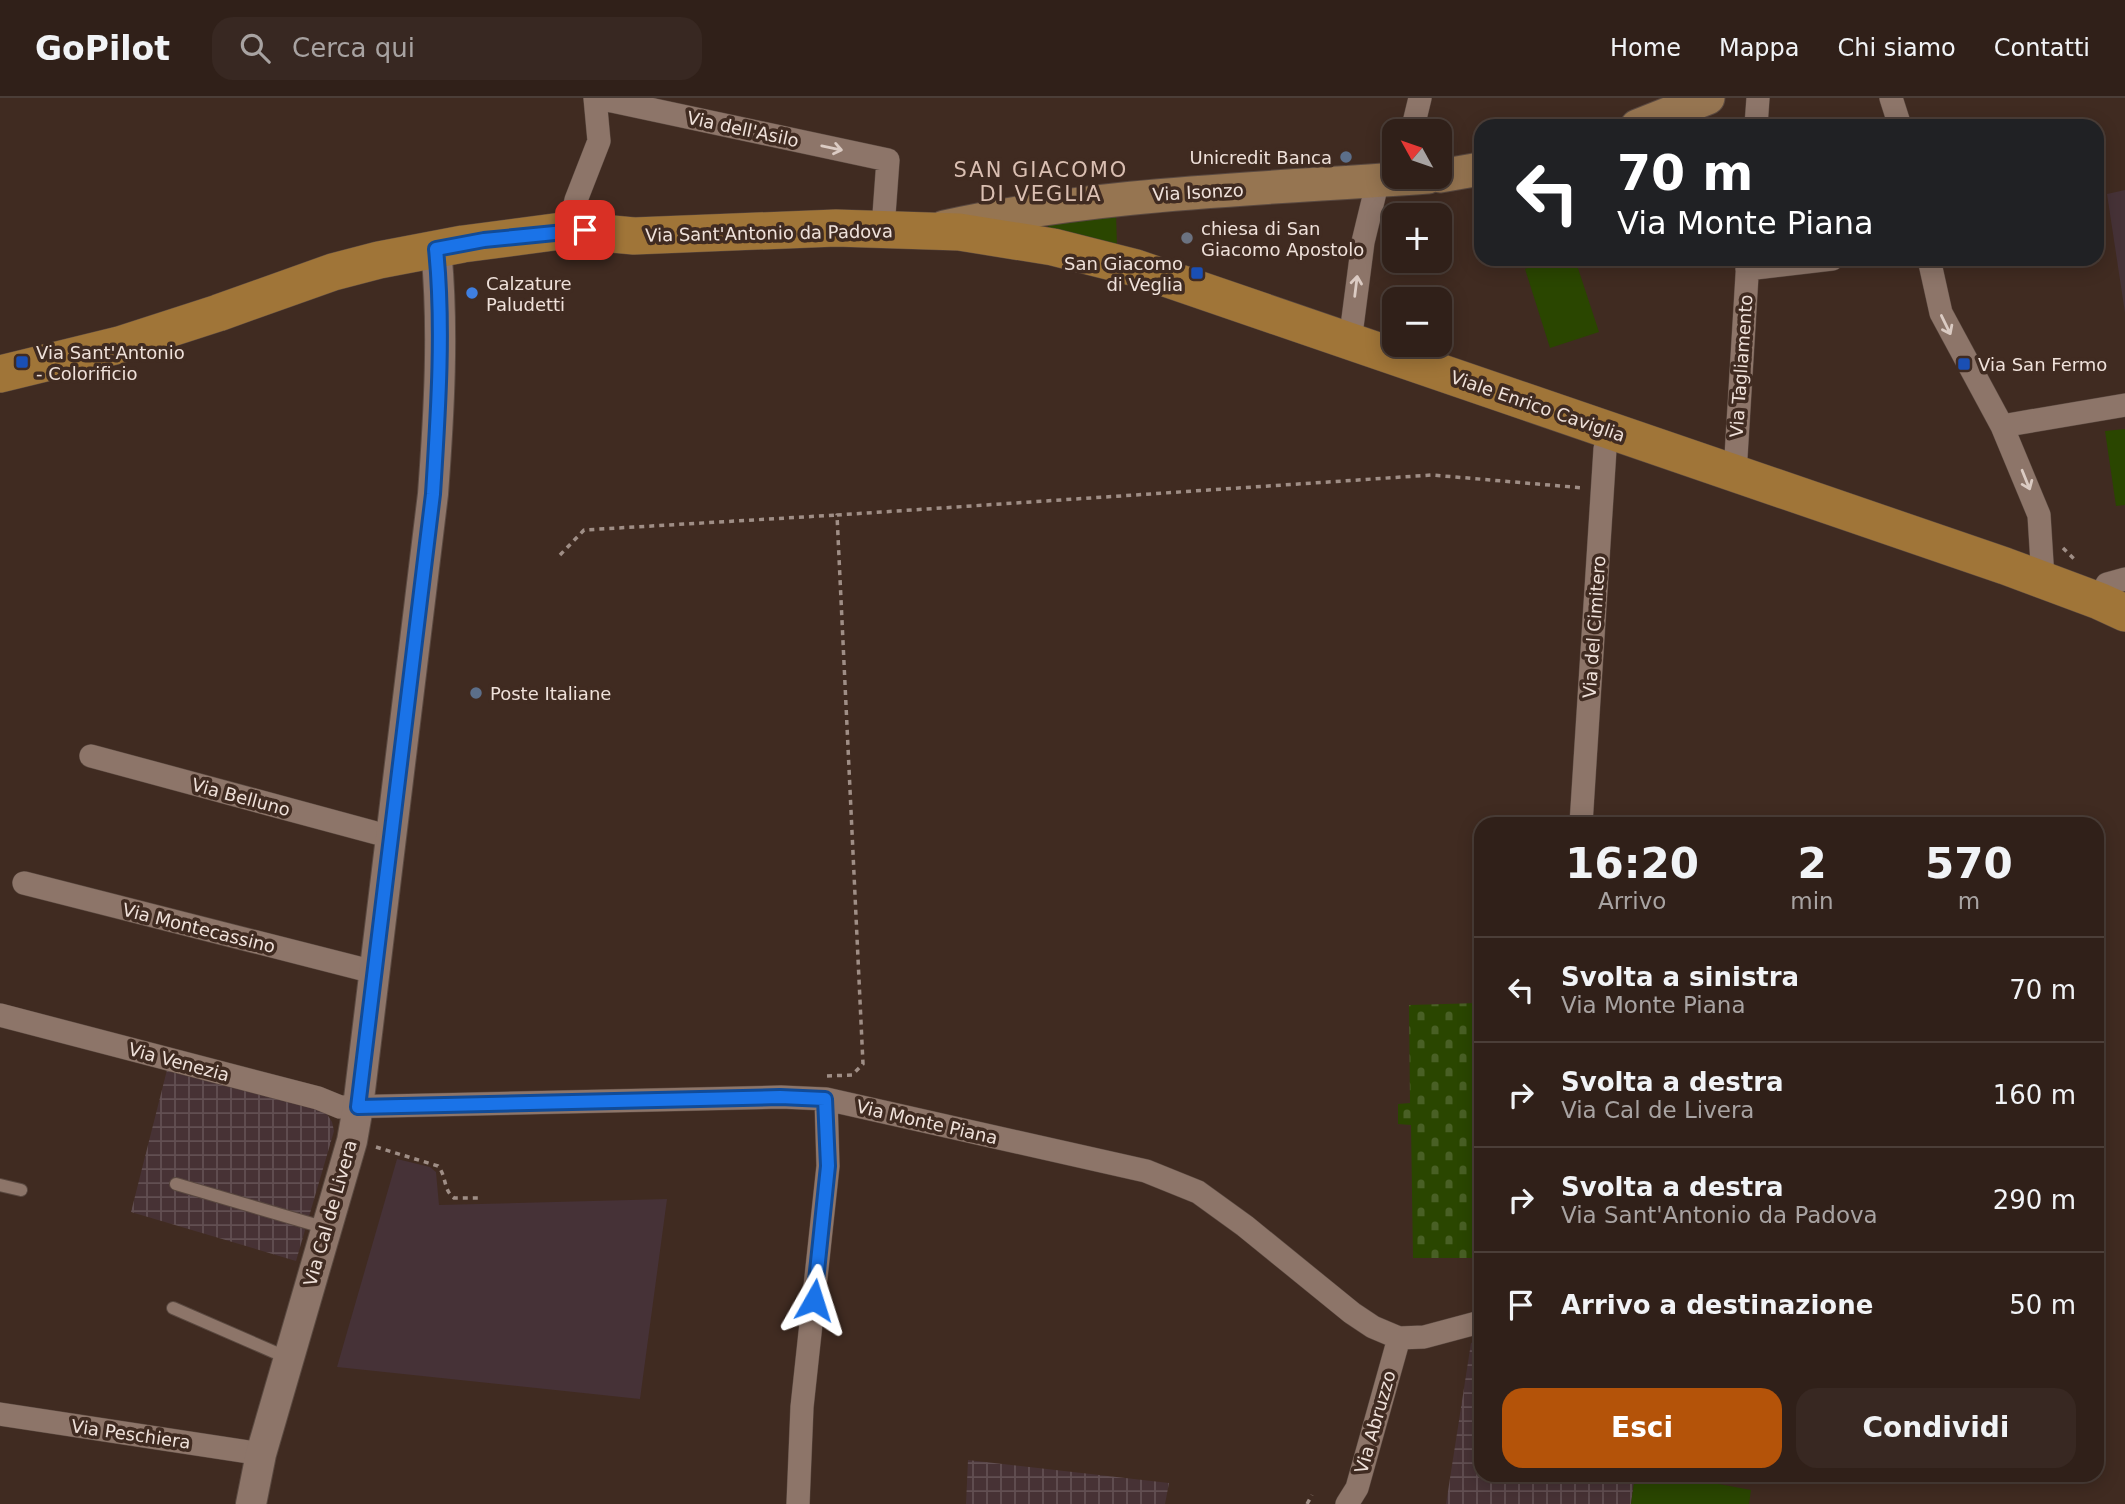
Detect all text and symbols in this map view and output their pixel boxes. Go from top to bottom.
search box [212,17,702,80]
text: GoPilot [35,29,170,68]
icon: search [236,29,274,67]
text: Cerca qui [292,33,415,63]
text: Home [1610,34,1681,62]
text: Mappa [1719,34,1800,62]
text: Chi siamo [1838,34,1956,62]
text: Contatti [1994,34,2090,62]
street label: Via dell'Asilo [685,107,801,151]
north arrow [1382,119,1452,189]
map controls [1382,119,1452,357]
one-way arrow [820,141,843,155]
text: 70 m [1617,145,1753,202]
place label: Unicredit Banca [1190,147,1332,168]
icon: left [1502,147,1593,238]
marker: Unicredit Banca [1338,149,1354,165]
district label: SAN GIACOMO DI VEGLIA [954,158,1128,206]
street label: Via Isonzo [1152,179,1244,205]
pin [555,200,615,260]
button: + [1382,203,1452,273]
text: Via Monte Piana [1617,204,1874,242]
icon: arrive [566,211,604,249]
place label: chiesa di San Giacomo Apostolo [1201,218,1364,260]
street label: Via Sant'Antonio da Padova [645,220,893,246]
marker: chiesa di San Giacomo Apostolo [1179,230,1195,246]
place label: San Giacomo di Veglia [1064,253,1183,295]
marker: San Giacomo di Veglia [1189,265,1205,281]
place label: Calzature Paludetti [486,273,572,315]
one-way arrow [1349,275,1362,298]
marker: Calzature Paludetti [464,285,480,301]
button: − [1382,287,1452,357]
street label: Via Tagliamento [1726,294,1756,438]
one-way arrow [1940,314,1954,335]
place label: Via Sant'Antonio - Colorificio [36,342,185,384]
marker: Via Sant'Antonio - Colorificio [14,354,30,370]
place label: Via San Fermo [1978,354,2107,375]
marker: Via San Fermo [1956,356,1972,372]
street label: Viale Enrico Caviglia [1448,366,1628,446]
one-way arrow [2020,469,2033,491]
street label: Via del Cimitero [1579,555,1609,699]
place label: Poste Italiane [490,683,611,704]
marker: Poste Italiane [468,685,484,701]
street label: Via Belluno [190,774,292,820]
text: 16:20 [1565,839,1699,888]
text: 2 [1797,839,1827,888]
text: 570 [1925,839,2013,888]
text: Arrivo [1598,888,1666,914]
text: min [1790,888,1834,914]
text: m [1958,888,1980,914]
street label: Via Montecassino [120,899,278,957]
text: Svolta a sinistra [1561,962,1799,992]
icon: left [1502,971,1540,1009]
text: 70 m [2009,975,2076,1005]
text: Via Monte Piana [1561,992,1746,1018]
street label: Via Venezia [126,1038,232,1086]
text: Svolta a destra [1561,1067,1784,1097]
icon: right [1502,1076,1540,1114]
text: 160 m [1993,1080,2076,1110]
street label: Via Monte Piana [854,1096,1000,1148]
text: Via Cal de Livera [1561,1097,1754,1123]
street label: Via Cal de Livera [299,1137,361,1289]
text: Svolta a destra [1561,1172,1784,1202]
icon: right [1502,1181,1540,1219]
text: 290 m [1993,1185,2076,1215]
text: Via Sant'Antonio da Padova [1561,1202,1878,1228]
position arrow [777,1263,851,1337]
icon: arrive [1502,1286,1540,1324]
text: Arrivo a destinazione [1561,1290,1873,1320]
text: 50 m [2009,1290,2076,1320]
street label: Via Abruzzo [1350,1368,1400,1476]
button: Esci [1502,1388,1782,1468]
button: Condividi [1796,1388,2076,1468]
street label: Via Peschiera [70,1415,192,1453]

